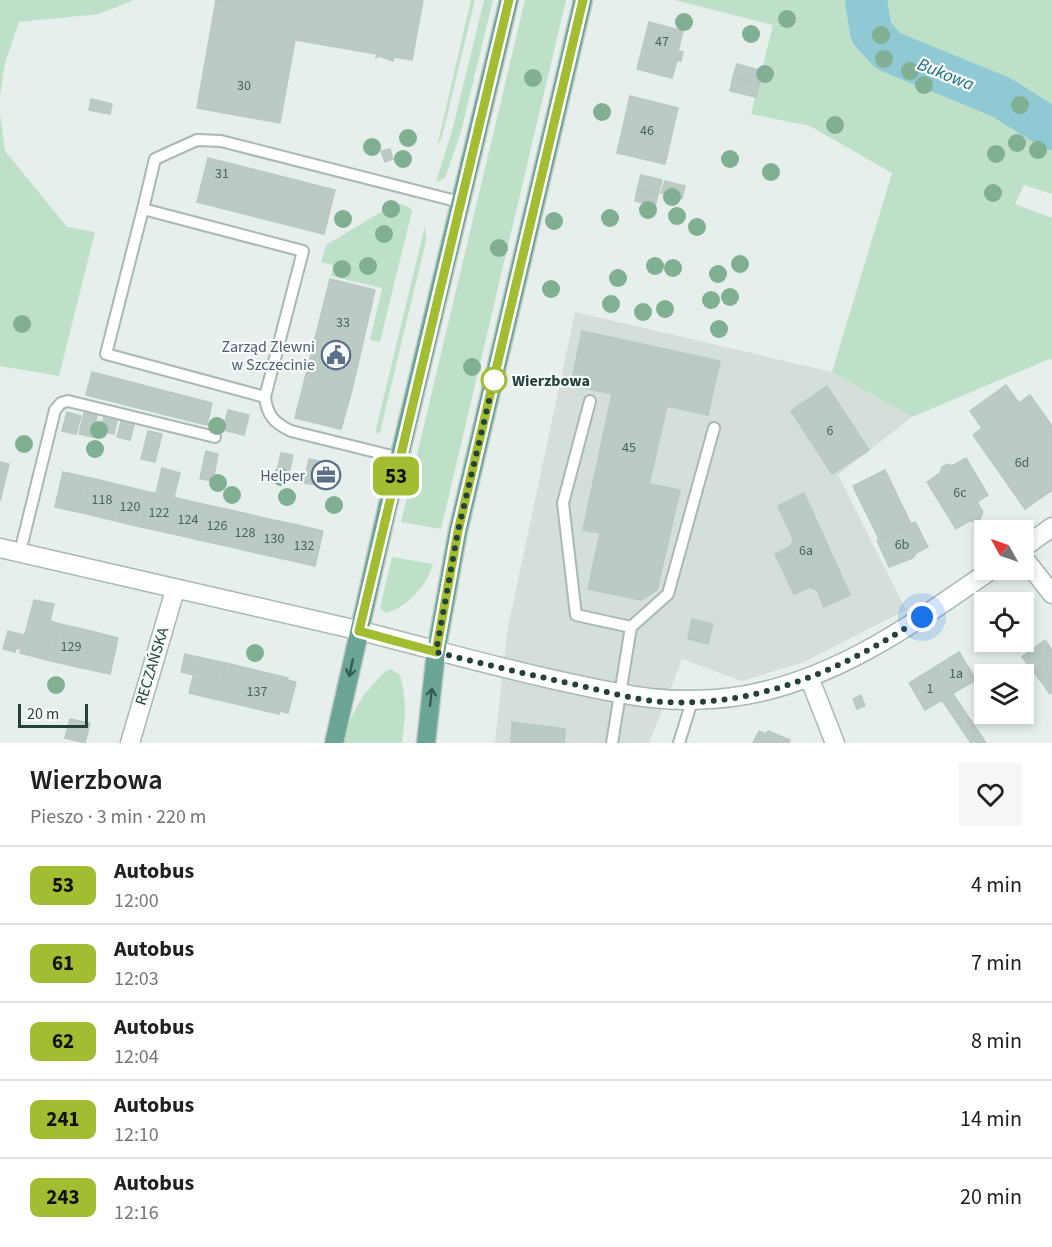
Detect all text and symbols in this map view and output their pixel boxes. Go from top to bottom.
house number: 47 [655,32,669,52]
water label: Bukowa [914,52,978,97]
house number: 30 [237,76,251,96]
house number: 46 [640,121,654,141]
house number: 31 [215,164,229,184]
house number: 33 [336,313,350,333]
place label: Zarząd Zlewni w Szczecinie [222,336,315,376]
public building icon: Zarząd Zlewni w Szczecinie [320,339,352,371]
marker: Wierzbowa [481,367,507,393]
place label: Wierzbowa [512,370,590,392]
house number: 6 [827,421,834,441]
house number: 45 [622,438,636,458]
house number: 6d [1015,453,1029,473]
line badge: 53 [369,456,423,496]
office icon: Helper [310,459,342,491]
text: 53 [385,461,407,491]
place label: Helper [260,465,305,487]
house number: 6c [953,483,967,503]
house number: 118 [92,490,112,510]
house number: 120 [120,497,140,517]
house number: 122 [149,503,169,523]
house number: 124 [178,510,198,530]
house number: 126 [207,516,227,536]
north arrow [974,520,1034,580]
map controls [974,520,1034,724]
house number: 128 [235,523,255,543]
house number: 130 [264,529,284,549]
house number: 6b [895,535,910,555]
house number: 132 [294,536,314,556]
house number: 6a [799,541,813,561]
button: locate [974,592,1034,652]
your location [907,602,937,632]
street label: RECZAŃSKA [130,624,174,708]
house number: 129 [61,637,81,657]
one-way arrow [345,657,356,677]
house number: 1a [949,664,963,684]
button: layers [974,664,1034,724]
house number: 1 [927,679,934,699]
house number: 137 [247,682,267,702]
one-way arrow [425,688,436,708]
scale bar [18,701,88,728]
text: 20 m [27,703,59,725]
text: Wierzbowa [30,760,163,800]
button: heart [959,763,1022,826]
text: Pieszo · 3 min · 220 m [30,803,206,831]
text: Autobus [114,855,194,887]
text: 4 min [971,869,1022,901]
text: 53 [52,870,74,900]
text: 12:00 [114,887,159,915]
text: Autobus [114,933,194,965]
text: 7 min [971,947,1022,979]
text: 61 [52,948,74,978]
text: 12:03 [114,965,159,993]
text: Autobus [114,1011,194,1043]
text: 8 min [971,1025,1022,1057]
text: 62 [52,1026,74,1056]
text: 12:04 [114,1043,159,1071]
text: Autobus [114,1089,194,1121]
text: 14 min [960,1103,1022,1135]
text: 241 [46,1104,80,1134]
text: 12:10 [114,1121,159,1149]
text: Autobus [114,1167,194,1199]
text: 20 min [960,1181,1022,1213]
text: 243 [46,1182,80,1212]
text: 12:16 [114,1199,159,1227]

